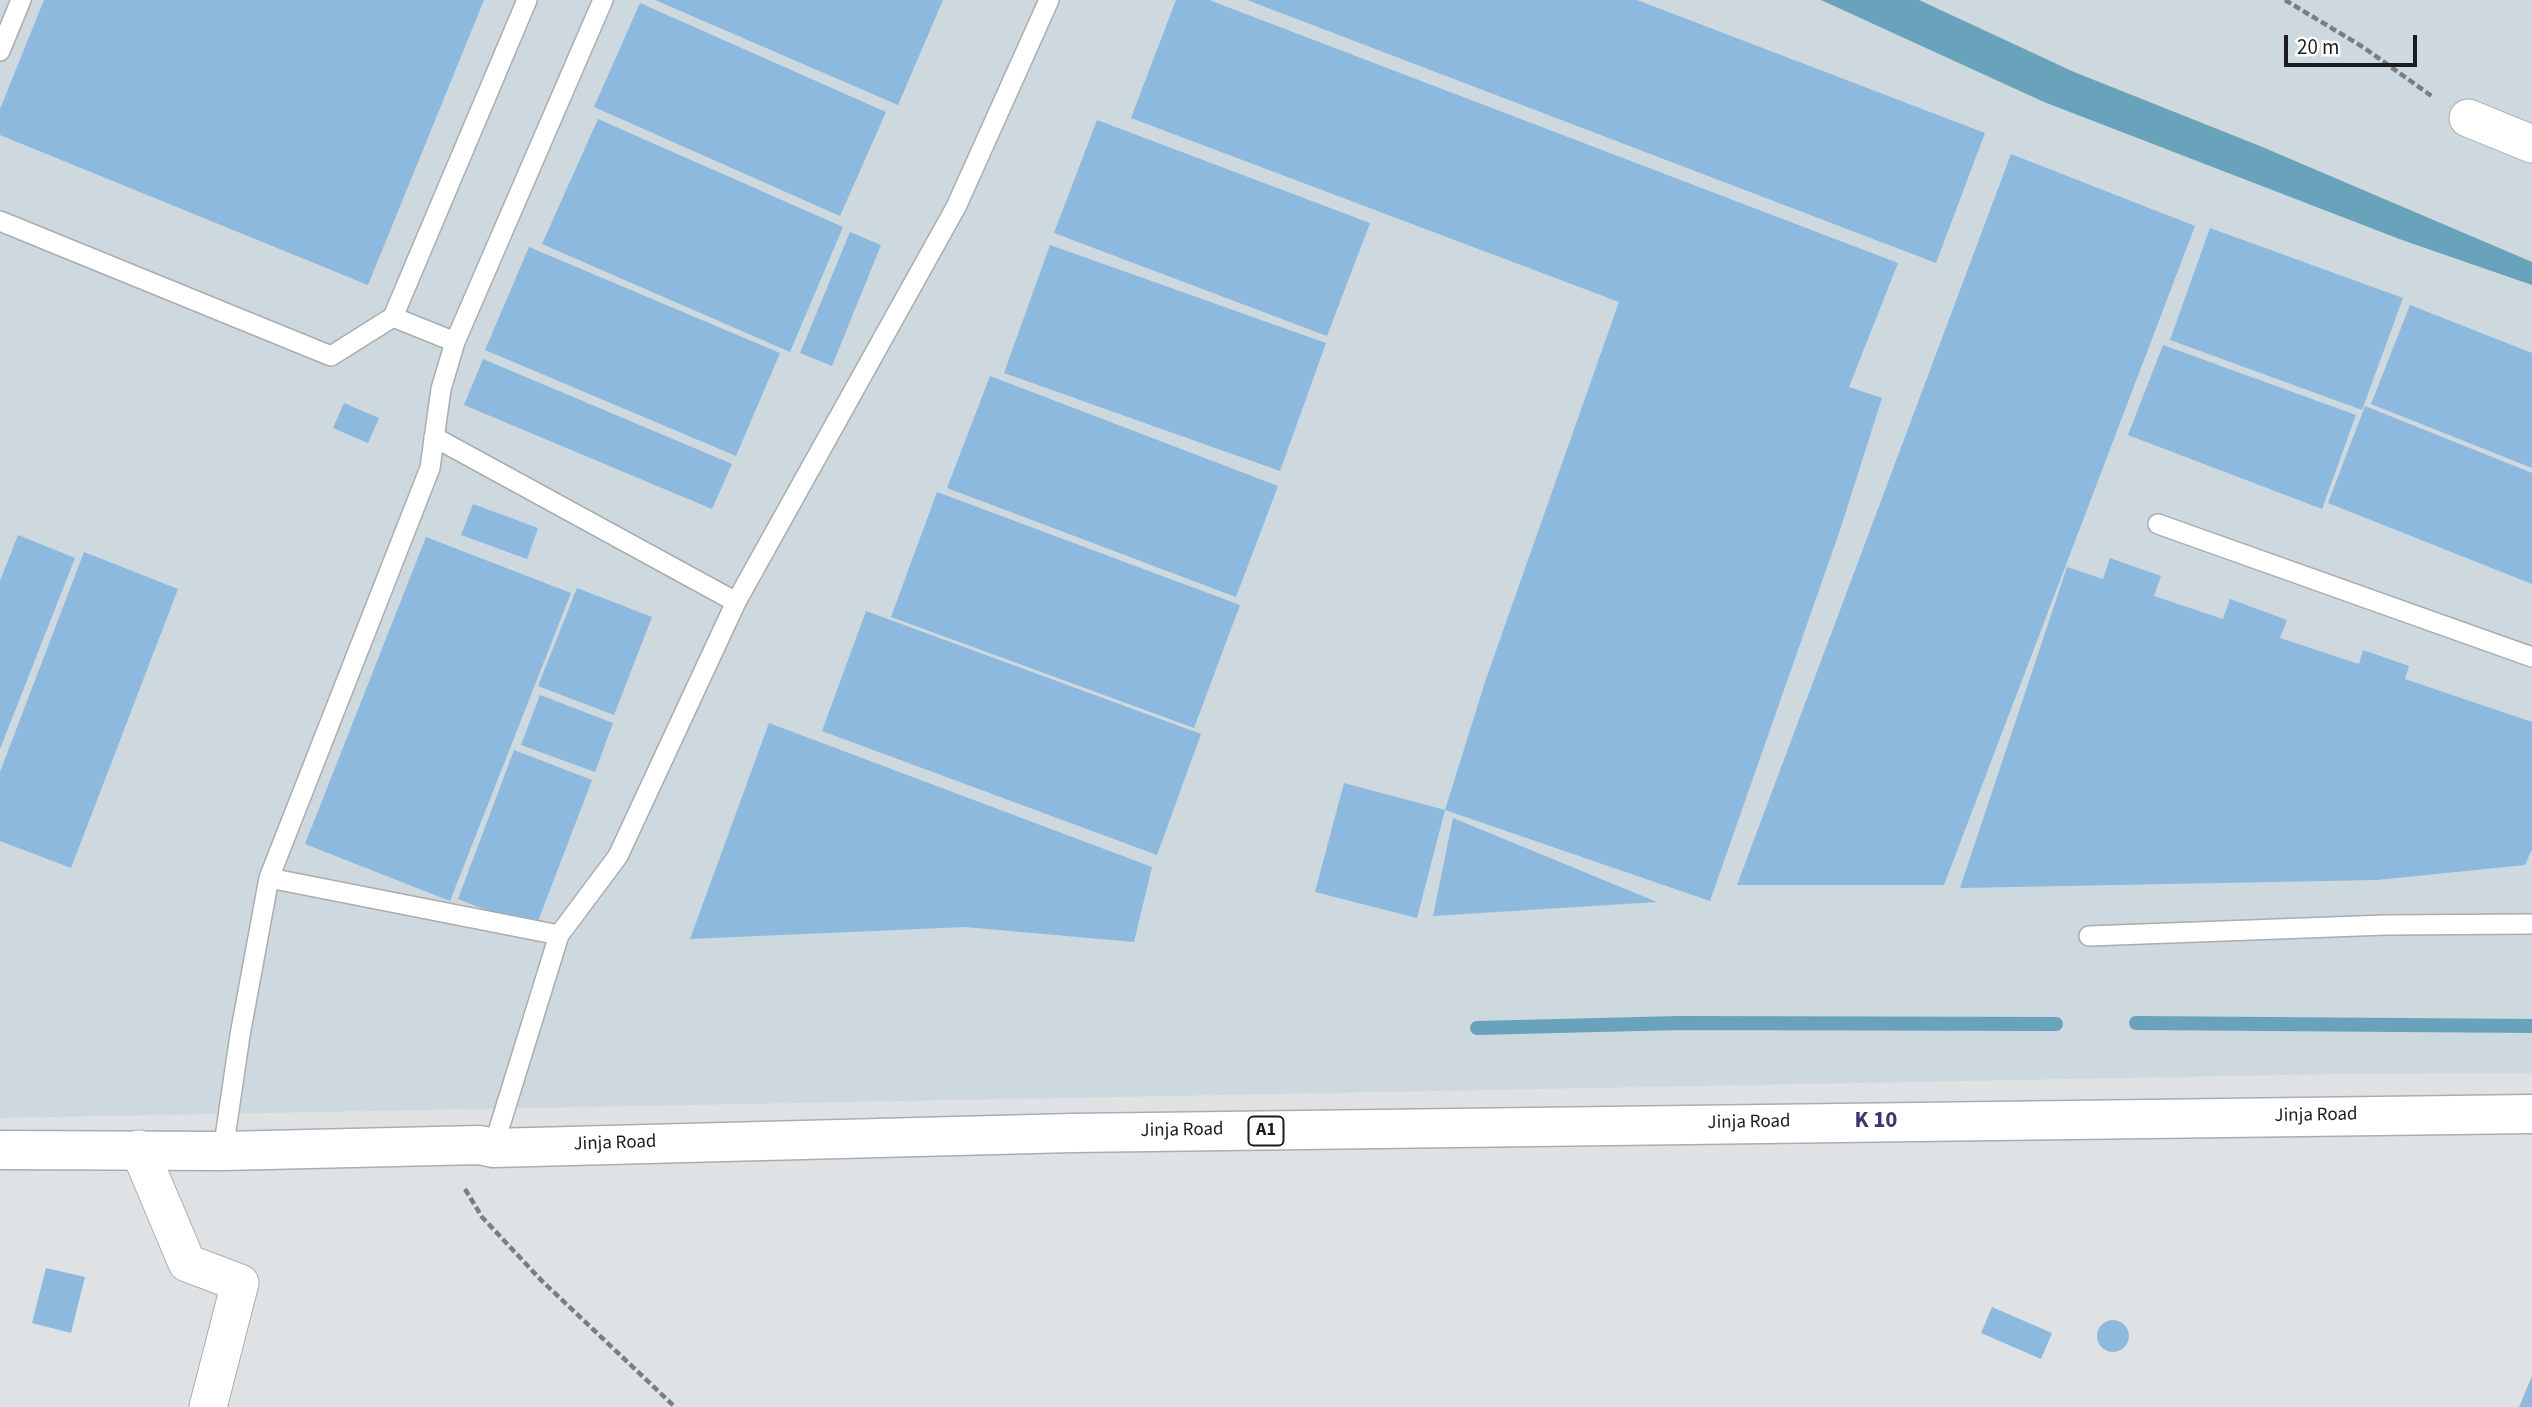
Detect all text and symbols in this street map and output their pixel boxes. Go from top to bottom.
scale bar [2287,21,2420,65]
text: 20 m [2297,32,2339,62]
street label: Jinja Road [2274,1104,2358,1128]
district label: K 10 [1854,1108,1898,1136]
street label: Jinja Road [1707,1111,1791,1135]
road number: A1 [1248,1116,1284,1146]
street label: Jinja Road [1140,1119,1224,1143]
street label: Jinja Road [573,1131,657,1157]

